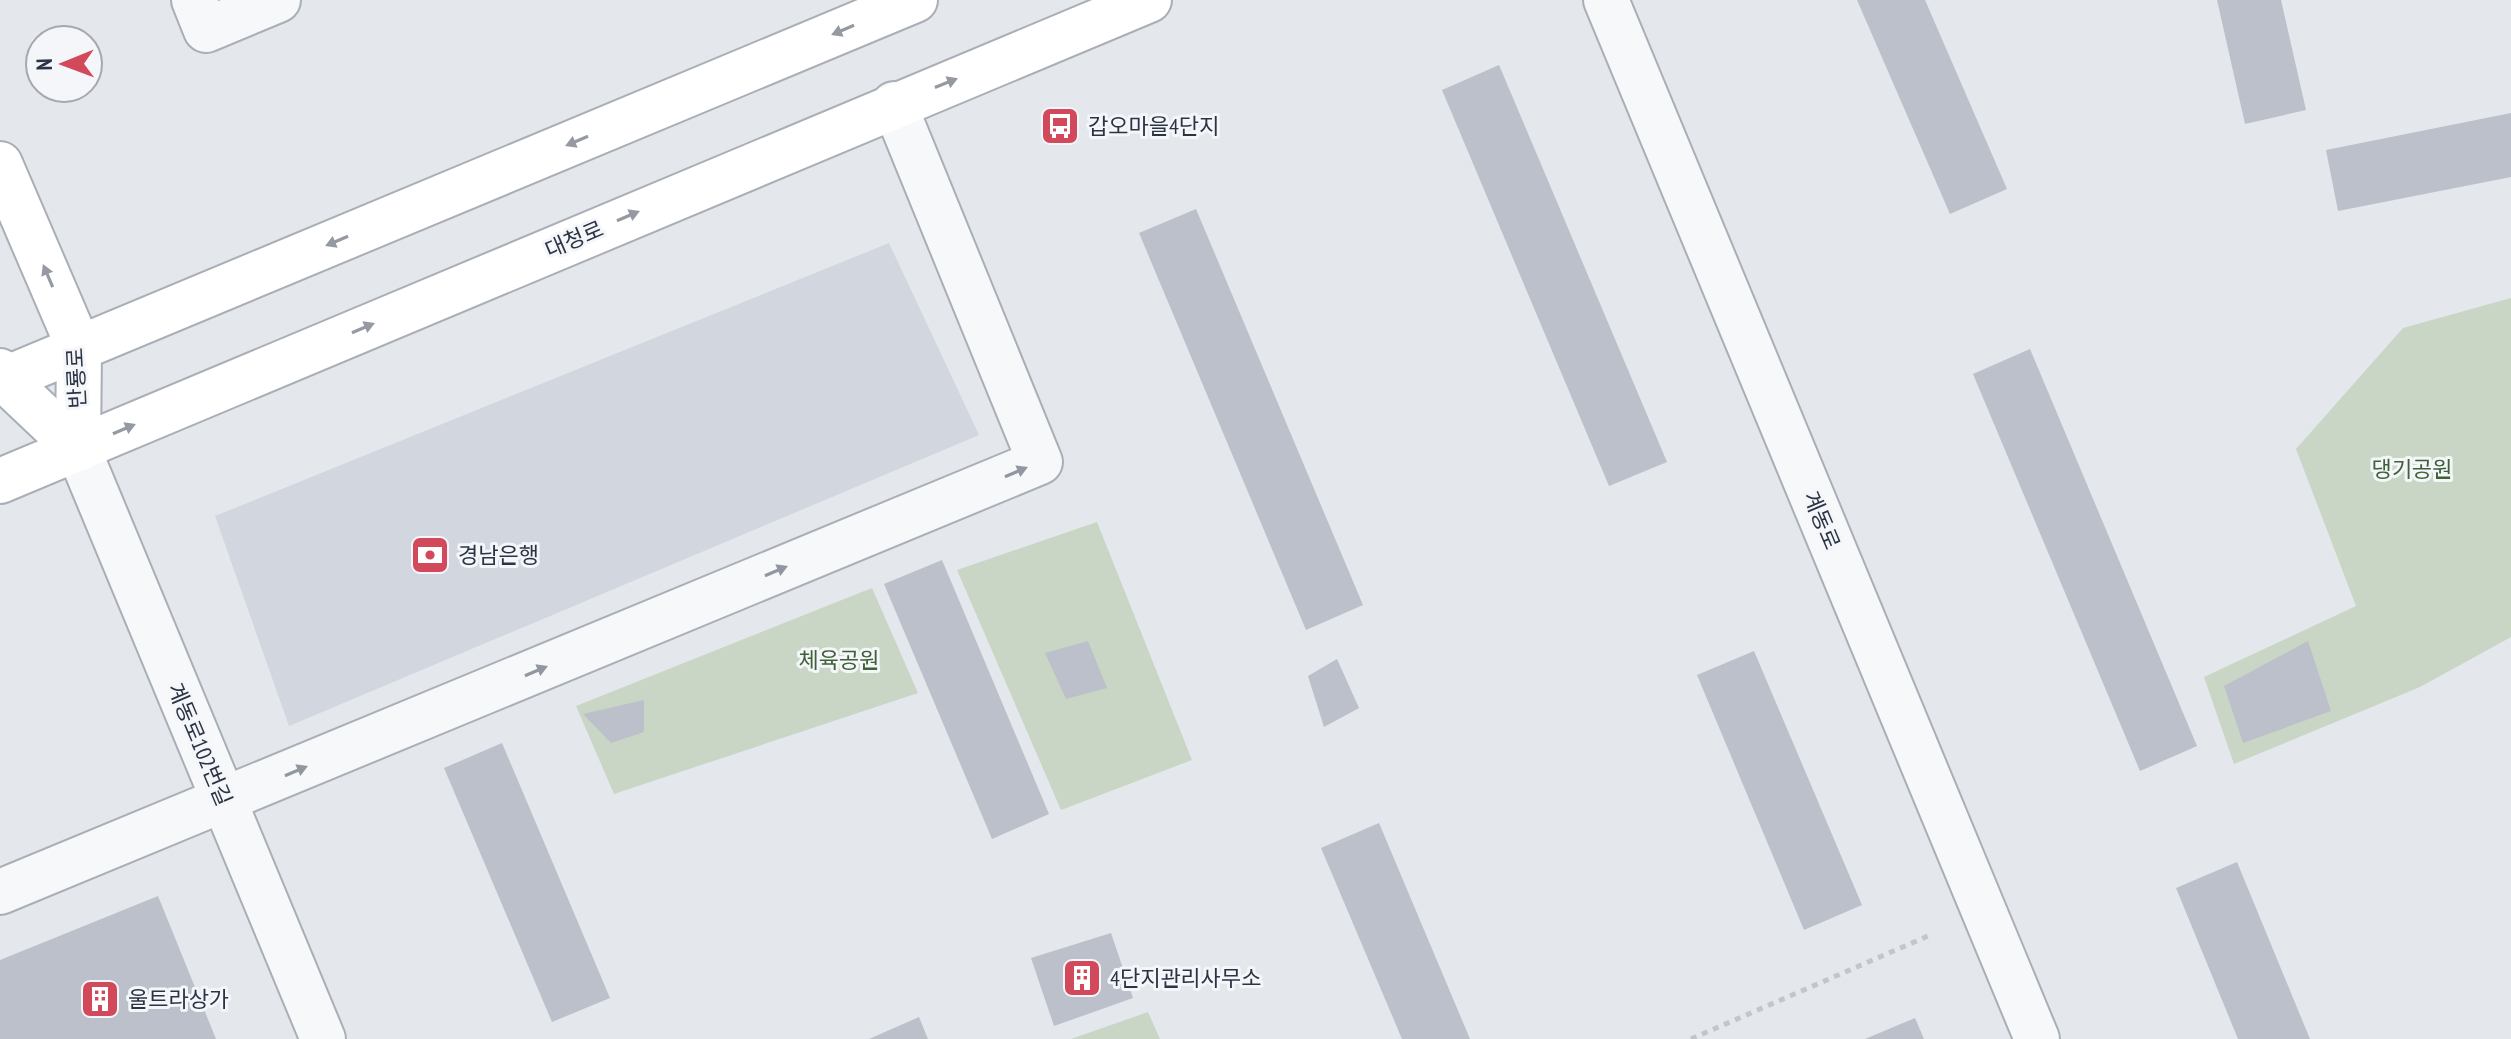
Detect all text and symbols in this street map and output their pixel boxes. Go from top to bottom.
north arrow [24,24,104,104]
one-way arrow [831,24,855,37]
text: N [30,58,58,71]
one-way arrow [934,76,958,89]
bus stop icon: 갑오마을4단지 [1039,105,1081,147]
place label: 갑오마을4단지 [1088,112,1219,140]
one-way arrow [565,134,589,147]
one-way arrow [617,210,640,223]
street label: 대청로 [541,214,607,264]
one-way arrow [325,234,349,247]
one-way arrow [42,265,55,288]
one-way arrow [351,322,375,335]
street label: 반룡로 [60,347,92,409]
one-way arrow [112,423,135,436]
park label: 댕기공원 [2372,455,2452,483]
one-way arrow [1004,465,1028,478]
street label: 계동로 [1797,487,1847,553]
bank icon: 경남은행 [409,534,451,576]
place label: 경남은행 [458,541,539,569]
one-way arrow [764,565,788,578]
park label: 체육공원 [799,646,879,674]
one-way arrow [524,664,548,677]
street label: 계동로102번길 [162,678,238,810]
one-way arrow [284,764,308,777]
building icon: 4단지관리사무소 [1061,957,1103,999]
place label: 4단지관리사무소 [1110,964,1262,992]
building icon: 울트라상가 [79,978,121,1020]
place label: 울트라상가 [128,985,229,1013]

